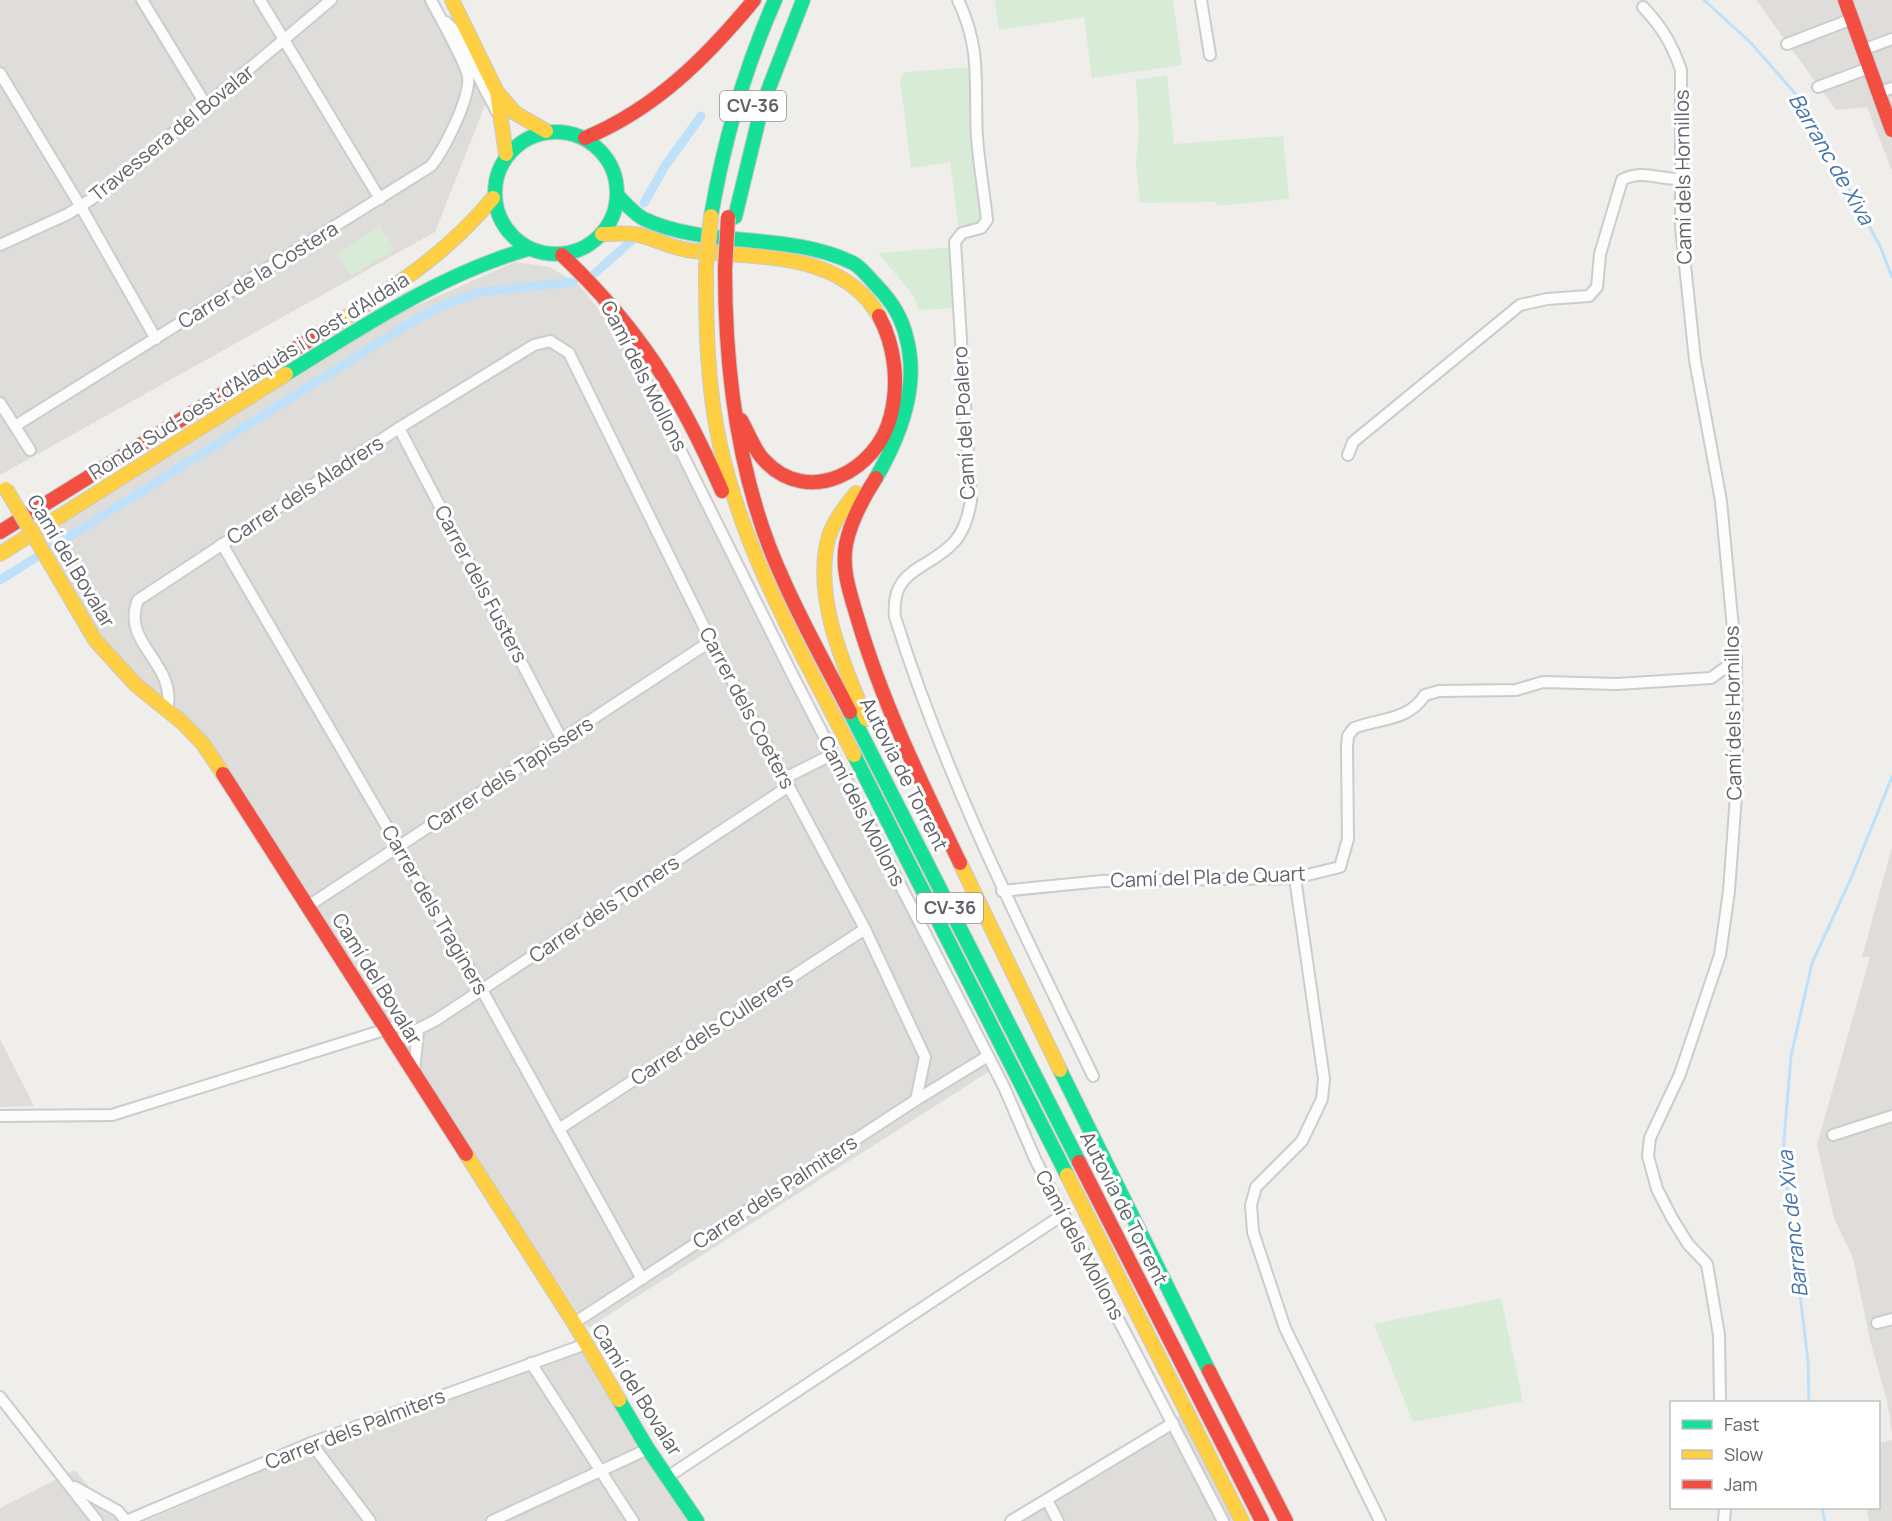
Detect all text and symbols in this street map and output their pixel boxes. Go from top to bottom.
street label: Travessera del Bovalar [84,58,259,207]
water label: Barranc de Xiva [1783,88,1882,230]
street label: Camí dels Hornillos [1667,89,1698,265]
road number: CV-36 [720,91,786,121]
street label: Carrer de la Costera [173,214,343,335]
street label: Ronda Sud-oest d'Alaquàs i Oest d'Aldaia [84,265,414,486]
street label: Camí dels Mollons [595,296,694,456]
street label: Camí del Poalero [946,346,981,500]
street label: Carrer dels Aladrers [221,429,388,550]
street label: Camí del Bovalar [21,489,122,632]
street label: Carrer dels Fusters [429,500,534,667]
street label: Carrer dels Coeters [693,622,802,793]
street label: Camí dels Hornillos [1717,625,1748,801]
street label: Autovia de Torrent [854,692,955,855]
street label: Carrer dels Tapissers [421,710,598,838]
street label: Camí dels Mollons [813,731,912,891]
street label: Carrer dels Traginers [376,820,495,999]
street label: Carrer dels Torners [523,848,684,969]
street label: Camí del Pla de Quart [1110,860,1306,893]
road number: CV-36 [917,893,983,923]
street label: Camí del Bovalar [326,908,429,1050]
street label: Carrer dels Cullerers [625,966,798,1091]
street label: Autovia de Torrent [1074,1126,1175,1289]
street label: Carrer dels Palmiters [687,1128,862,1255]
water label: Barranc de Xiva [1770,1148,1814,1299]
street label: Camí dels Mollons [1030,1165,1131,1324]
street label: Camí del Bovalar [586,1319,689,1461]
street label: Carrer dels Palmiters [261,1382,449,1475]
legend [1670,1401,1880,1509]
text: Fast [1724,1412,1759,1436]
text: Slow [1724,1442,1764,1466]
text: Jam [1724,1472,1758,1496]

